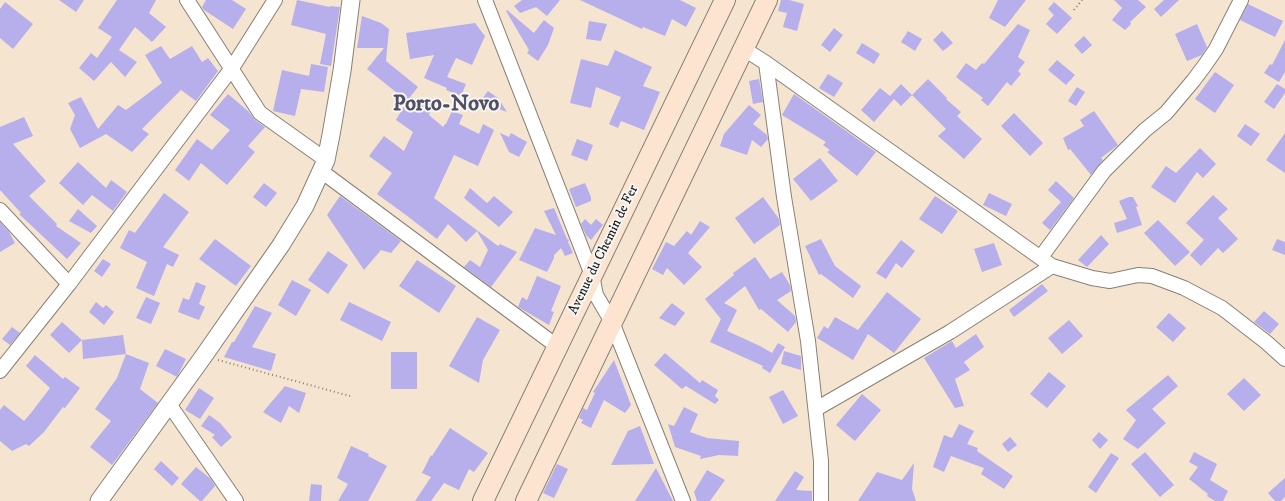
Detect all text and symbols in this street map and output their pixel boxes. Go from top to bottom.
district label: Porto-Novo [393,92,499,118]
street label: Avenue du Chemin de Fer [565,183,643,317]

